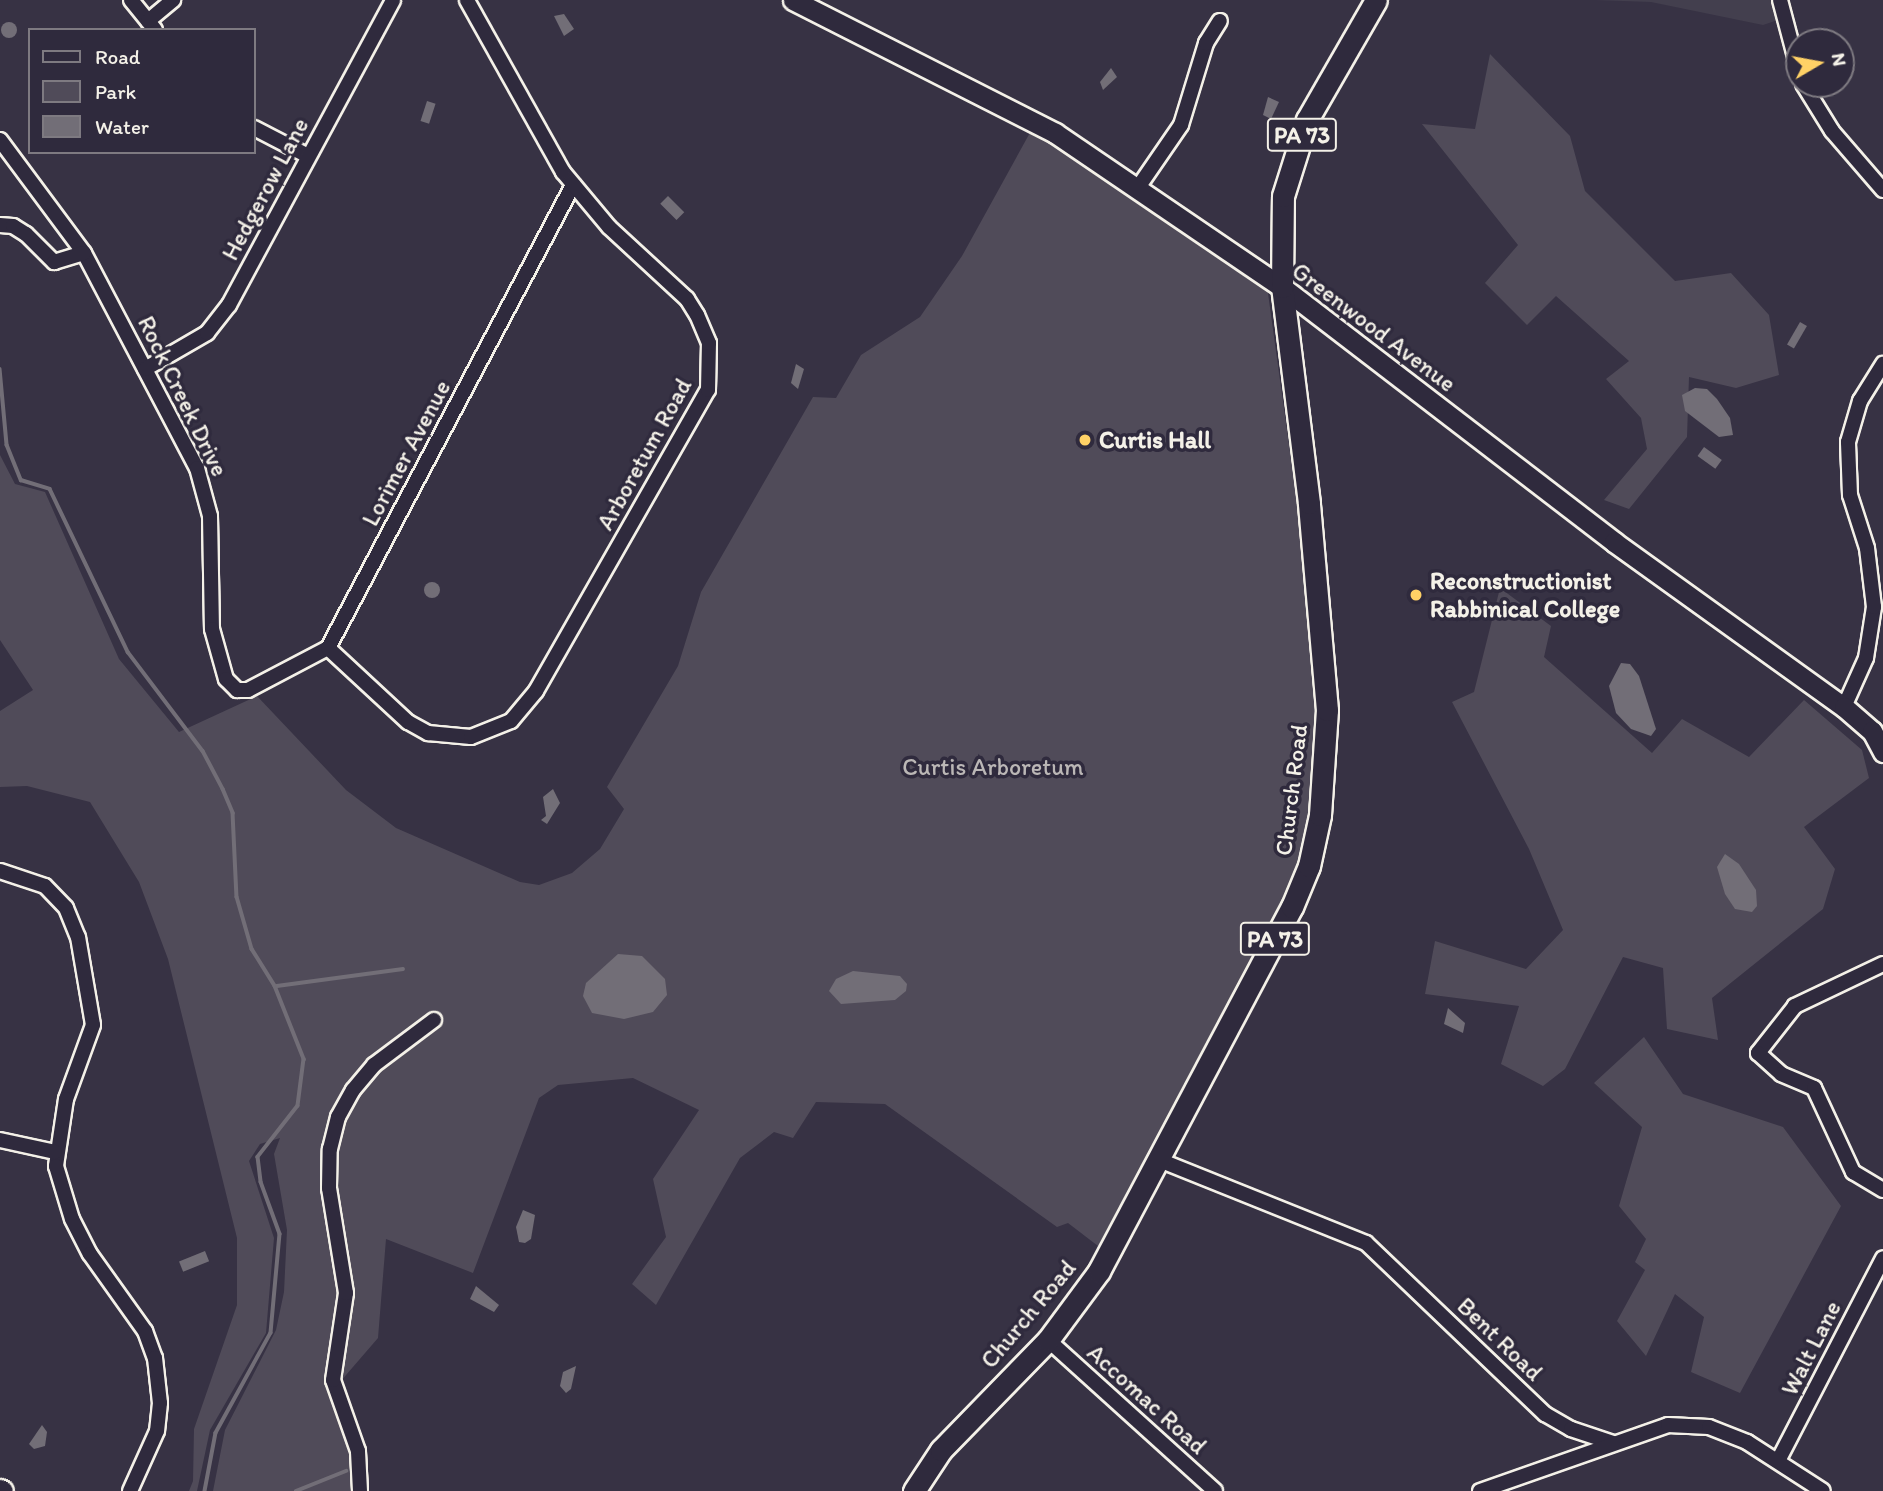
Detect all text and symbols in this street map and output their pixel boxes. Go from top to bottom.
legend [28,28,256,154]
north arrow [1785,28,1855,98]
text: Road [95,44,140,69]
text: N [1827,51,1852,68]
text: Park [95,79,136,104]
street label: Hedgerow Lane [215,113,315,265]
text: Water [95,114,149,139]
road number: PA 73 [1265,116,1339,154]
street label: Greenwood Avenue [1287,256,1461,398]
street label: Rock Creek Drive [132,311,234,481]
street label: Arboretum Road [590,373,698,535]
street label: Lorimer Avenue [356,375,456,531]
place label: Curtis Hall [1099,426,1211,454]
marker: Curtis Hall [1077,432,1093,448]
place label: Reconstructionist Rabbinical College [1430,567,1620,623]
marker: Reconstructionist Rabbinical College [1408,587,1424,603]
street label: Church Road [1269,723,1313,857]
park label: Curtis Arboretum [902,753,1084,781]
road number: PA 73 [1238,920,1312,958]
street label: Church Road [975,1254,1081,1374]
street label: Bent Road [1452,1292,1548,1386]
street label: Walt Lane [1775,1296,1847,1400]
street label: Accomac Road [1082,1338,1212,1460]

